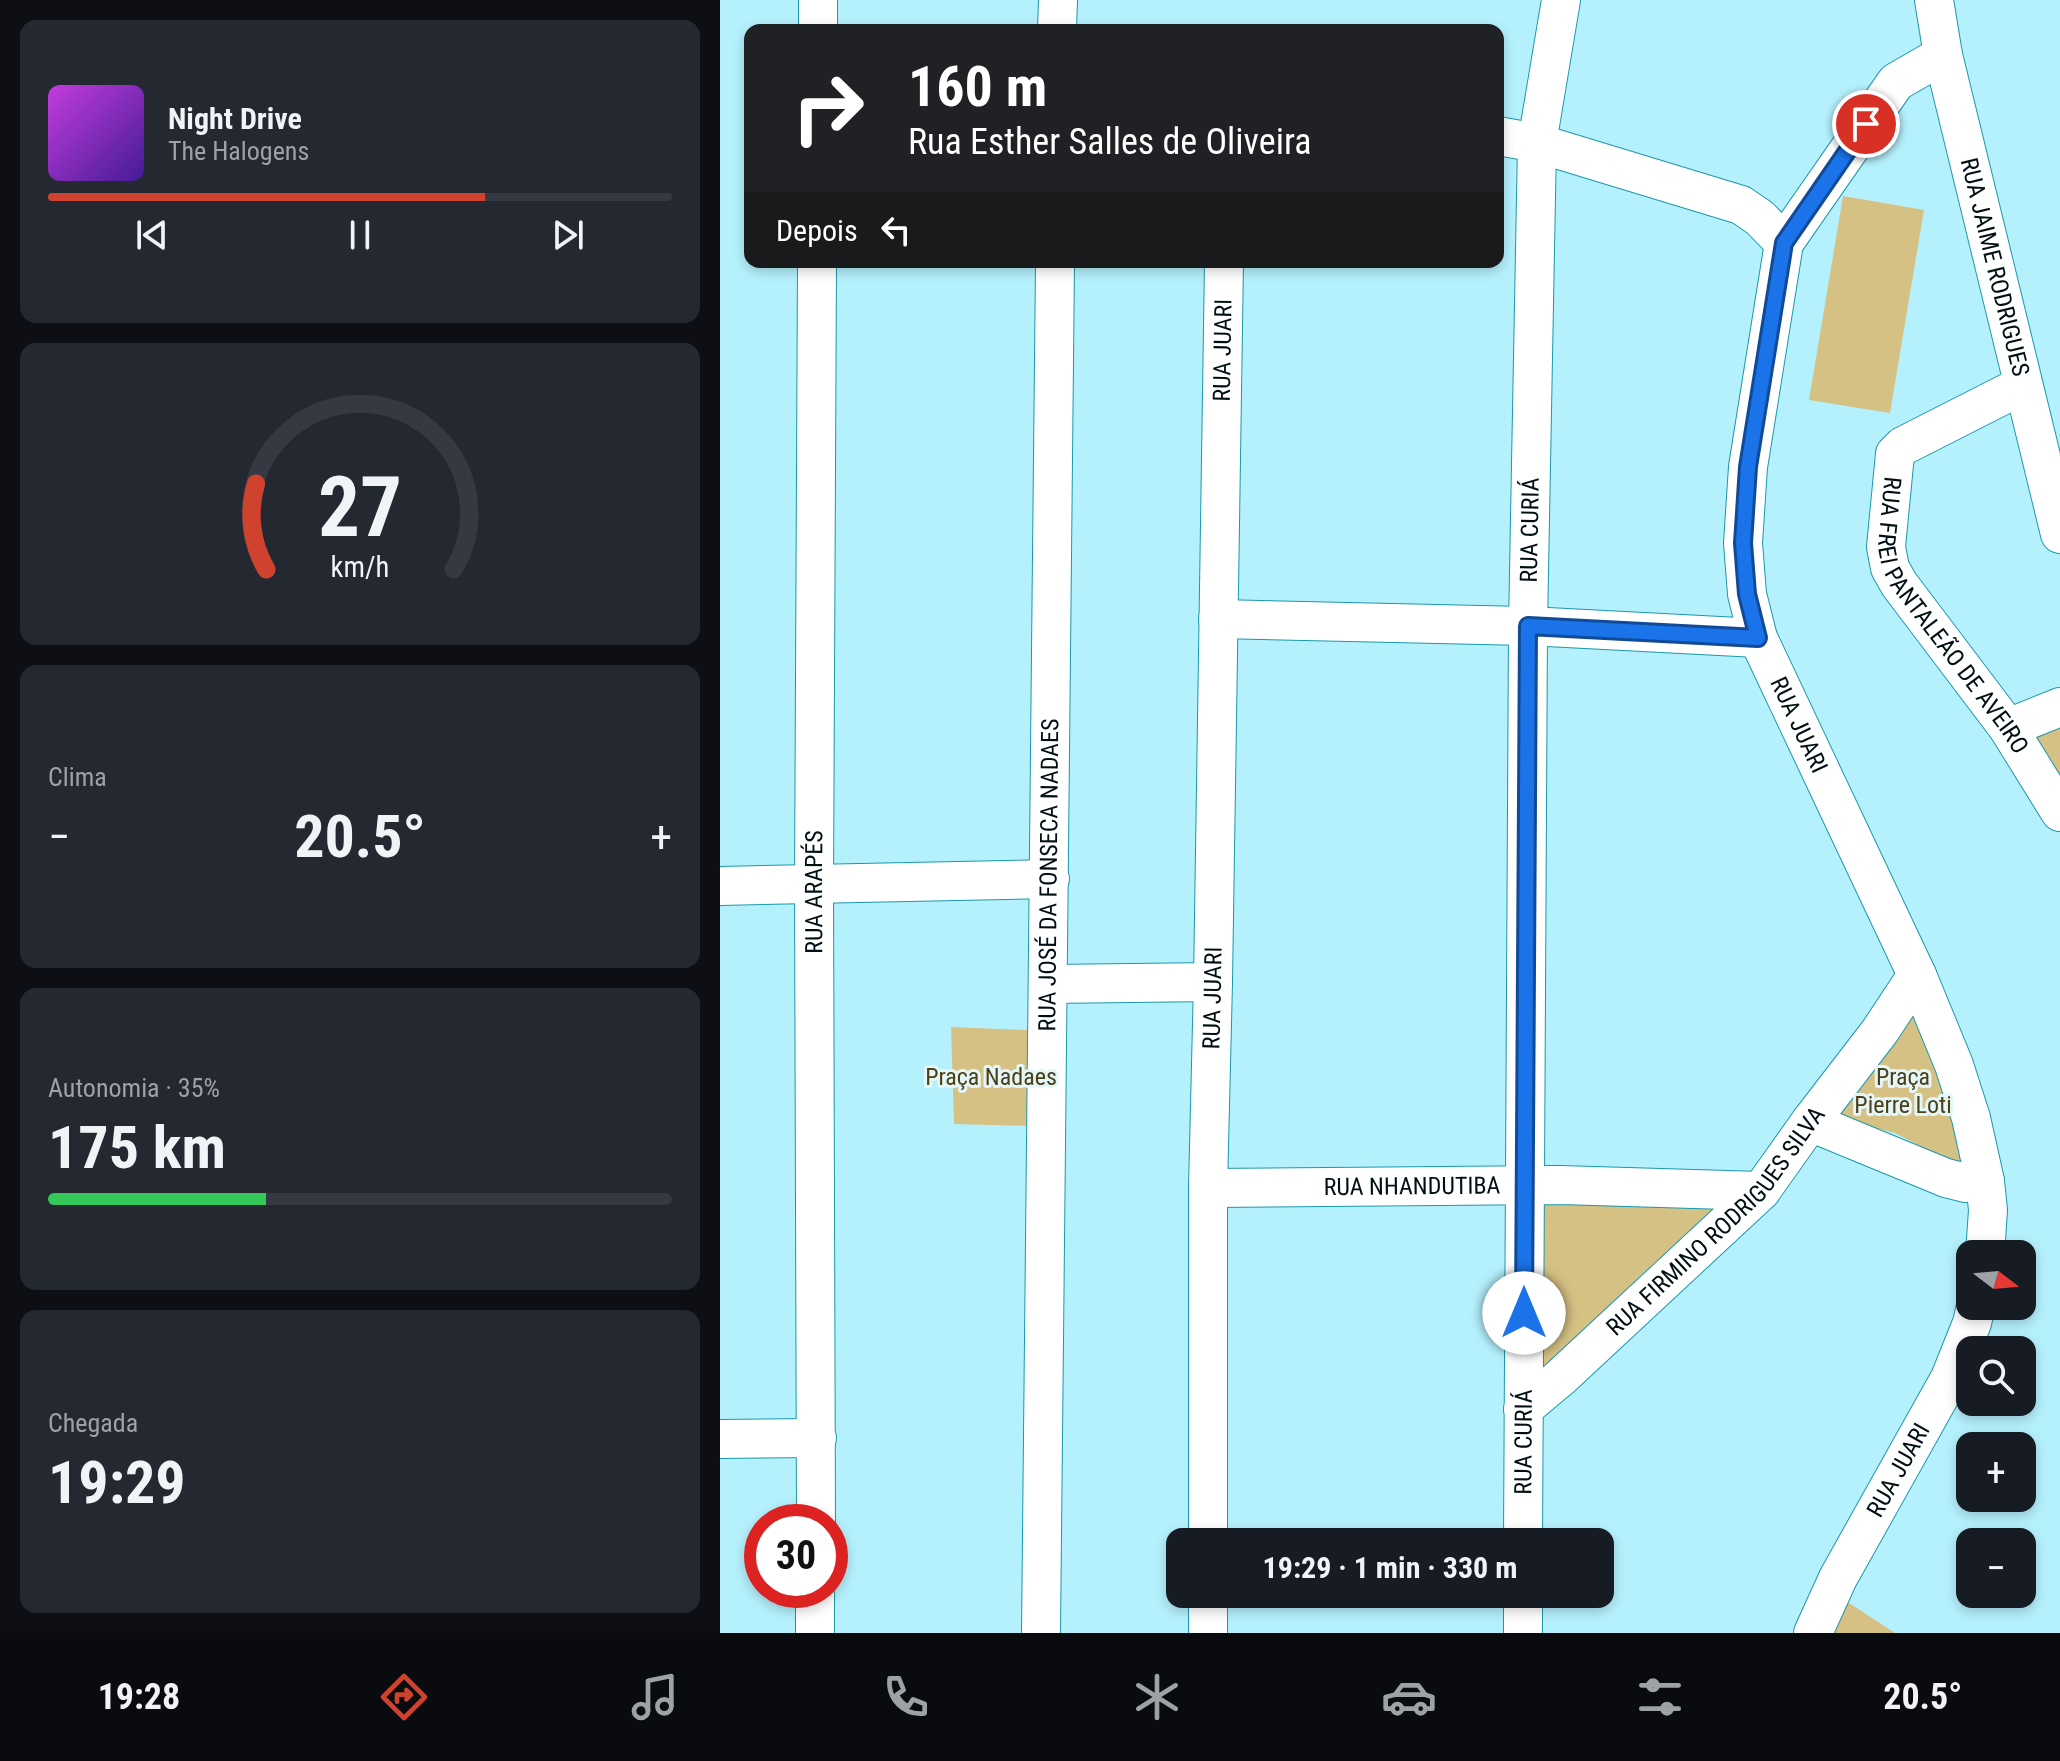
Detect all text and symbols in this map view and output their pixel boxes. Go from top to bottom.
text: 160 m [908,54,1047,120]
icon: right [776,56,880,160]
pin [1832,90,1900,158]
text: Night Drive [168,101,302,136]
icon: arrive [1844,102,1888,146]
text: Rua Esther Salles de Oliveira [908,121,1311,163]
text: The Halogens [168,136,309,166]
street label: RUA JAIME RODRIGUES [1955,155,2035,379]
icon: left [874,208,918,252]
icon: previous [130,213,174,257]
icon: pause [338,213,382,257]
icon: next [546,213,590,257]
text: Depois [776,213,858,248]
street label: RUA JUARI [1208,299,1237,402]
text: 27 [318,458,402,555]
street label: RUA FREI PANTALEÃO DE AVEIRO [1872,476,2034,759]
street label: RUA CURIÁ [1515,477,1545,583]
text: km/h [331,550,389,584]
street label: RUA JUARI [1764,672,1834,777]
street label: RUA JOSÉ DA FONSECA NADAES [1033,718,1064,1032]
text: Clima [48,762,107,792]
text: 20.5° [294,801,426,872]
text: − [48,811,70,863]
text: + [650,811,672,863]
street label: RUA ARAPÉS [800,830,828,954]
street label: RUA JUARI [1197,946,1228,1050]
park label: Praça Nadaes [925,1063,1057,1091]
park label: Praça Pierre Loti [1854,1063,1952,1119]
text: Autonomia · 35% [48,1073,220,1103]
street label: RUA FIRMINO RODRIGUES SILVA [1601,1101,1831,1341]
text: 175 km [48,1112,226,1183]
street label: RUA NHANDUTIBA [1324,1172,1501,1201]
north arrow [1956,1240,2036,1320]
map controls [1956,1240,2036,1608]
position arrow [1482,1271,1566,1355]
button: search [1956,1336,2036,1416]
street label: RUA CURIÁ [1509,1389,1538,1495]
text: Chegada [48,1408,138,1438]
street label: RUA JUARI [1861,1419,1936,1522]
button: + [1956,1432,2036,1512]
text: 19:29 [48,1447,186,1518]
speed limit sign: 30 [744,1504,848,1608]
button: − [1956,1528,2036,1608]
text: 19:29 · 1 min · 330 m [1263,1550,1517,1585]
icon: directions [376,1669,432,1725]
icon: music [627,1669,683,1725]
icon: phone [878,1669,934,1725]
icon: climate [1129,1669,1185,1725]
icon: car [1381,1669,1437,1725]
icon: filters [1632,1669,1688,1725]
text: 19:28 [98,1676,180,1718]
text: 20.5° [1883,1676,1962,1718]

